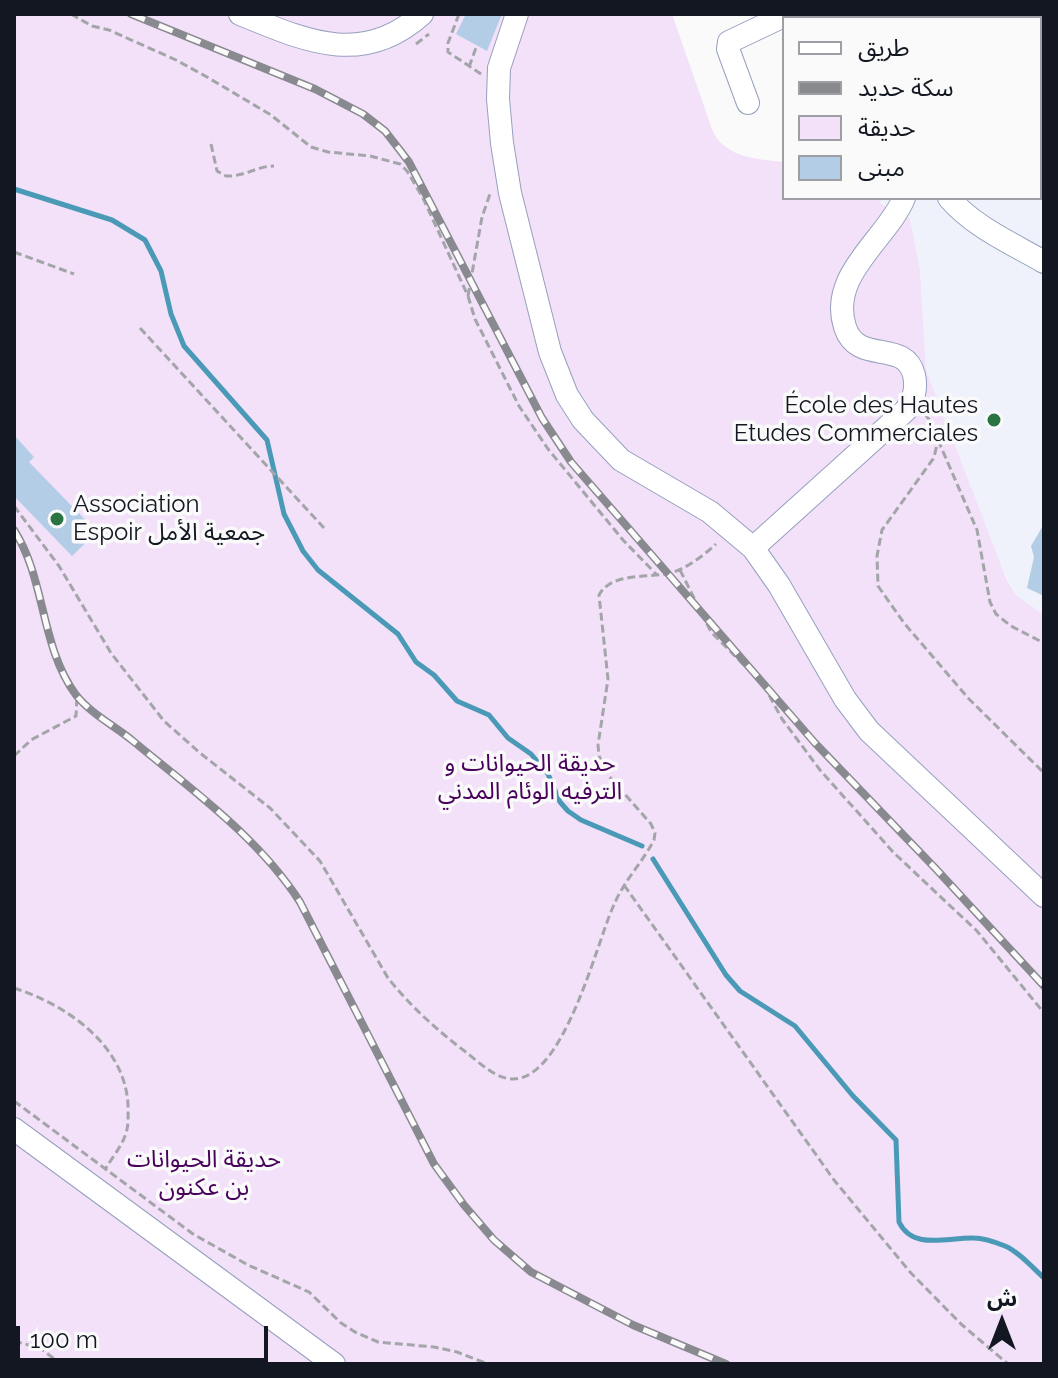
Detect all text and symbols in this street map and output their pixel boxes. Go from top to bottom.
legend [782,16,1042,200]
text: طريق [858,33,910,62]
text: سكة حديد [858,73,954,102]
text: حديقة [858,113,916,142]
text: مبنى [858,153,905,182]
place label: École des Hautes Etudes Commerciales [734,392,978,448]
marker: École des Hautes Etudes Commerciales [985,411,1003,429]
place label: Association Espoir جمعية الأمل [73,491,265,547]
marker: Association Espoir جمعية الأمل [48,510,66,528]
park label: حديقة الحيوانات و الترفيه الوئام المدني [438,750,622,806]
park label: حديقة الحيوانات بن عكنون [127,1146,281,1202]
north arrow [962,1282,1042,1362]
text: ش [987,1285,1017,1311]
scale bar [20,1310,272,1360]
text: 100 m [30,1325,98,1354]

